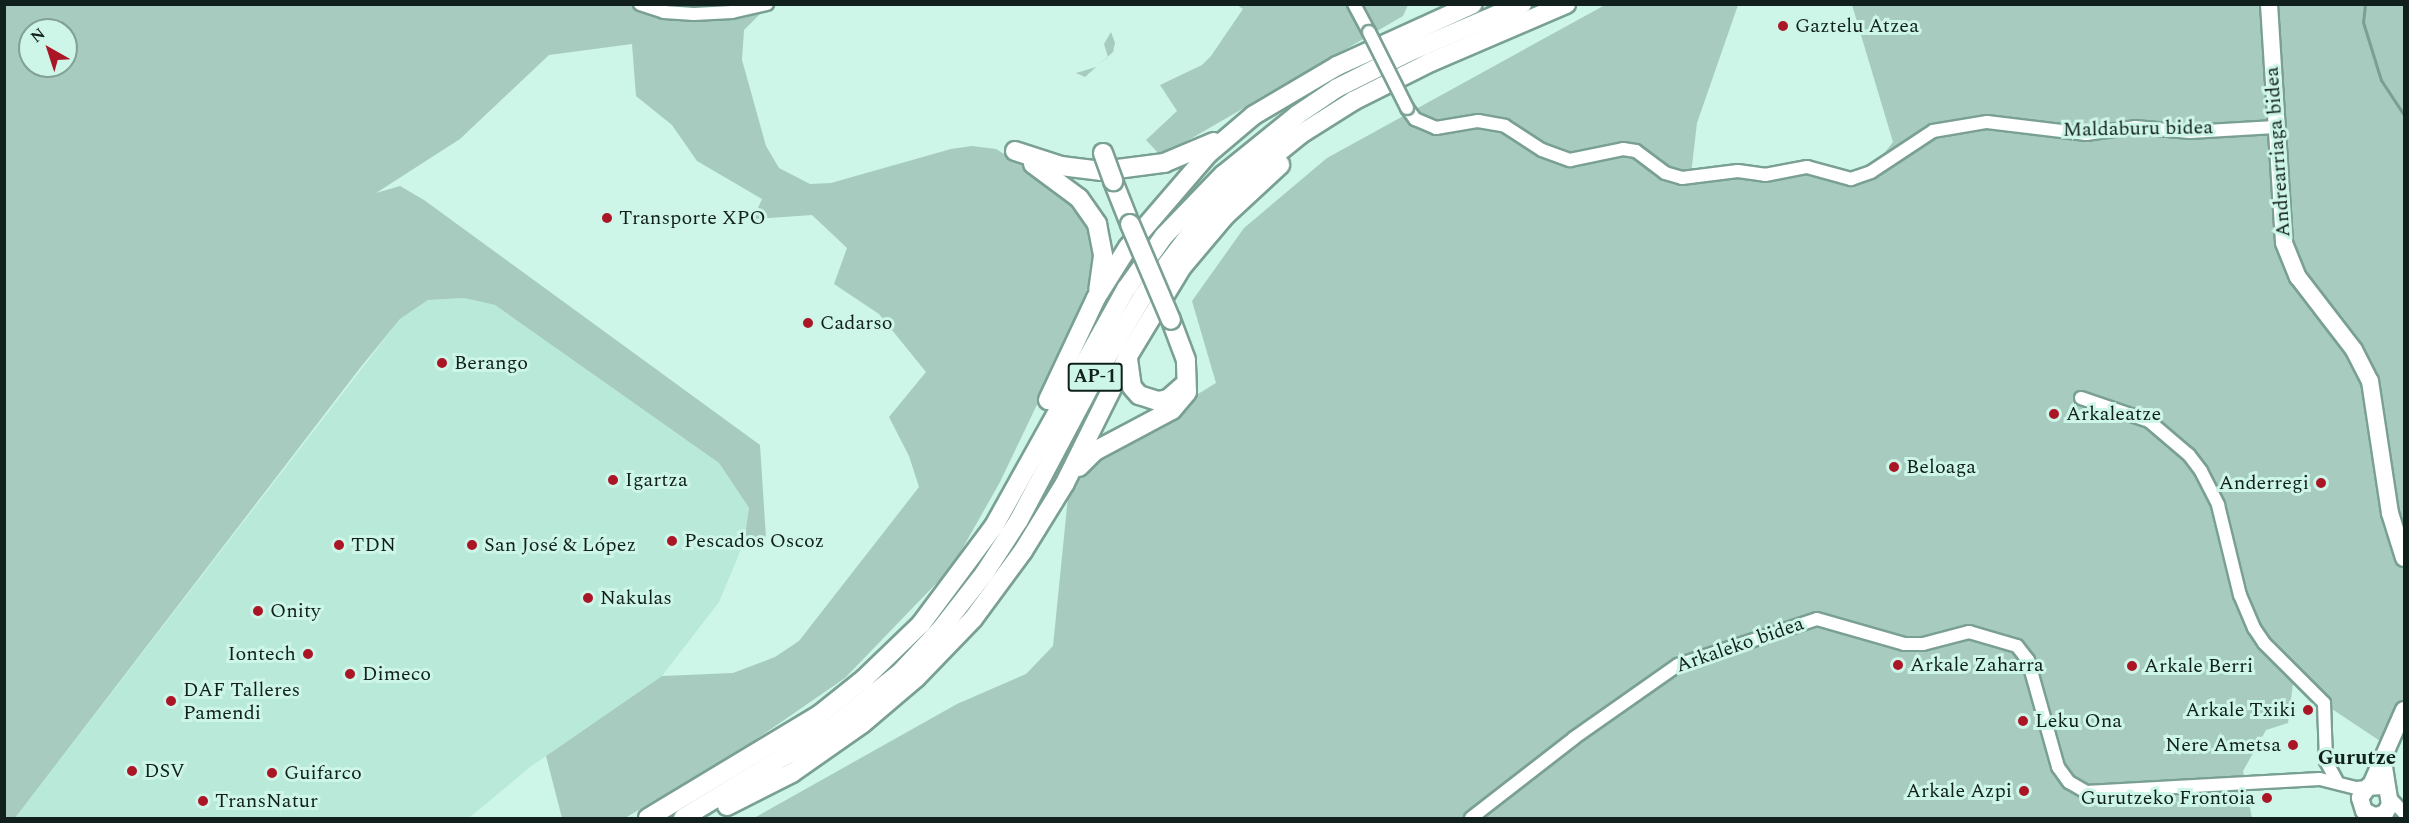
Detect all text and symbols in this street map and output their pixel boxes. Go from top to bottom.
place label: Gaztelu Atzea [1795,14,1919,38]
north arrow [18,18,78,78]
marker: Gaztelu Atzea [1776,19,1790,33]
text: N [25,22,51,49]
street label: Andrearriaga bidea [2260,66,2296,238]
street label: Maldaburu bidea [2063,116,2213,142]
place label: Transporte XPO [619,206,766,230]
marker: Transporte XPO [600,211,614,225]
place label: Cadarso [820,311,893,335]
marker: Cadarso [801,316,815,330]
place label: Berango [454,351,528,375]
marker: Berango [435,356,449,370]
road number: AP-1 [1066,362,1124,392]
place label: Arkaleatze [2066,402,2161,426]
marker: Arkaleatze [2047,407,2061,421]
place label: Beloaga [1906,455,1976,479]
marker: Beloaga [1887,460,1901,474]
place label: Igartza [625,468,688,492]
place label: Anderregi [2219,471,2309,495]
marker: Igartza [606,473,620,487]
marker: Anderregi [2314,476,2328,490]
place label: Pescados Oscoz [684,529,824,553]
place label: TDN [351,533,396,557]
place label: San José & López [484,533,636,557]
marker: Pescados Oscoz [665,534,679,548]
marker: TDN [332,538,346,552]
marker: San José & López [465,538,479,552]
place label: Nakulas [600,586,672,610]
marker: Nakulas [581,591,595,605]
place label: Onity [270,599,321,623]
marker: Onity [251,604,265,618]
street label: Arkaleko bidea [1673,612,1807,678]
place label: Iontech [228,642,296,666]
marker: Iontech [301,647,315,661]
place label: Arkale Zaharra [1910,653,2044,677]
place label: Arkale Berri [2144,654,2253,678]
marker: Arkale Zaharra [1891,658,1905,672]
marker: Arkale Berri [2125,659,2139,673]
place label: Dimeco [362,662,431,686]
marker: Dimeco [343,667,357,681]
place label: DAF Talleres Pamendi [183,678,300,725]
marker: DAF Talleres Pamendi [164,694,178,708]
place label: Arkale Txiki [2185,698,2296,722]
marker: Arkale Txiki [2301,703,2315,717]
place label: Leku Ona [2035,709,2122,733]
marker: Leku Ona [2016,714,2030,728]
place label: Nere Ametsa [2165,733,2281,757]
marker: Nere Ametsa [2286,738,2300,752]
district label: Gurutze [2318,745,2396,771]
place label: DSV [144,759,185,783]
place label: Guifarco [284,761,362,785]
marker: DSV [125,764,139,778]
marker: Guifarco [265,766,279,780]
place label: Arkale Azpi [1906,779,2012,803]
marker: Arkale Azpi [2017,784,2031,798]
place label: Gurutzeko Frontoia [2081,786,2255,810]
place label: TransNatur [215,789,318,813]
marker: Gurutzeko Frontoia [2260,791,2274,805]
marker: TransNatur [196,794,210,808]

